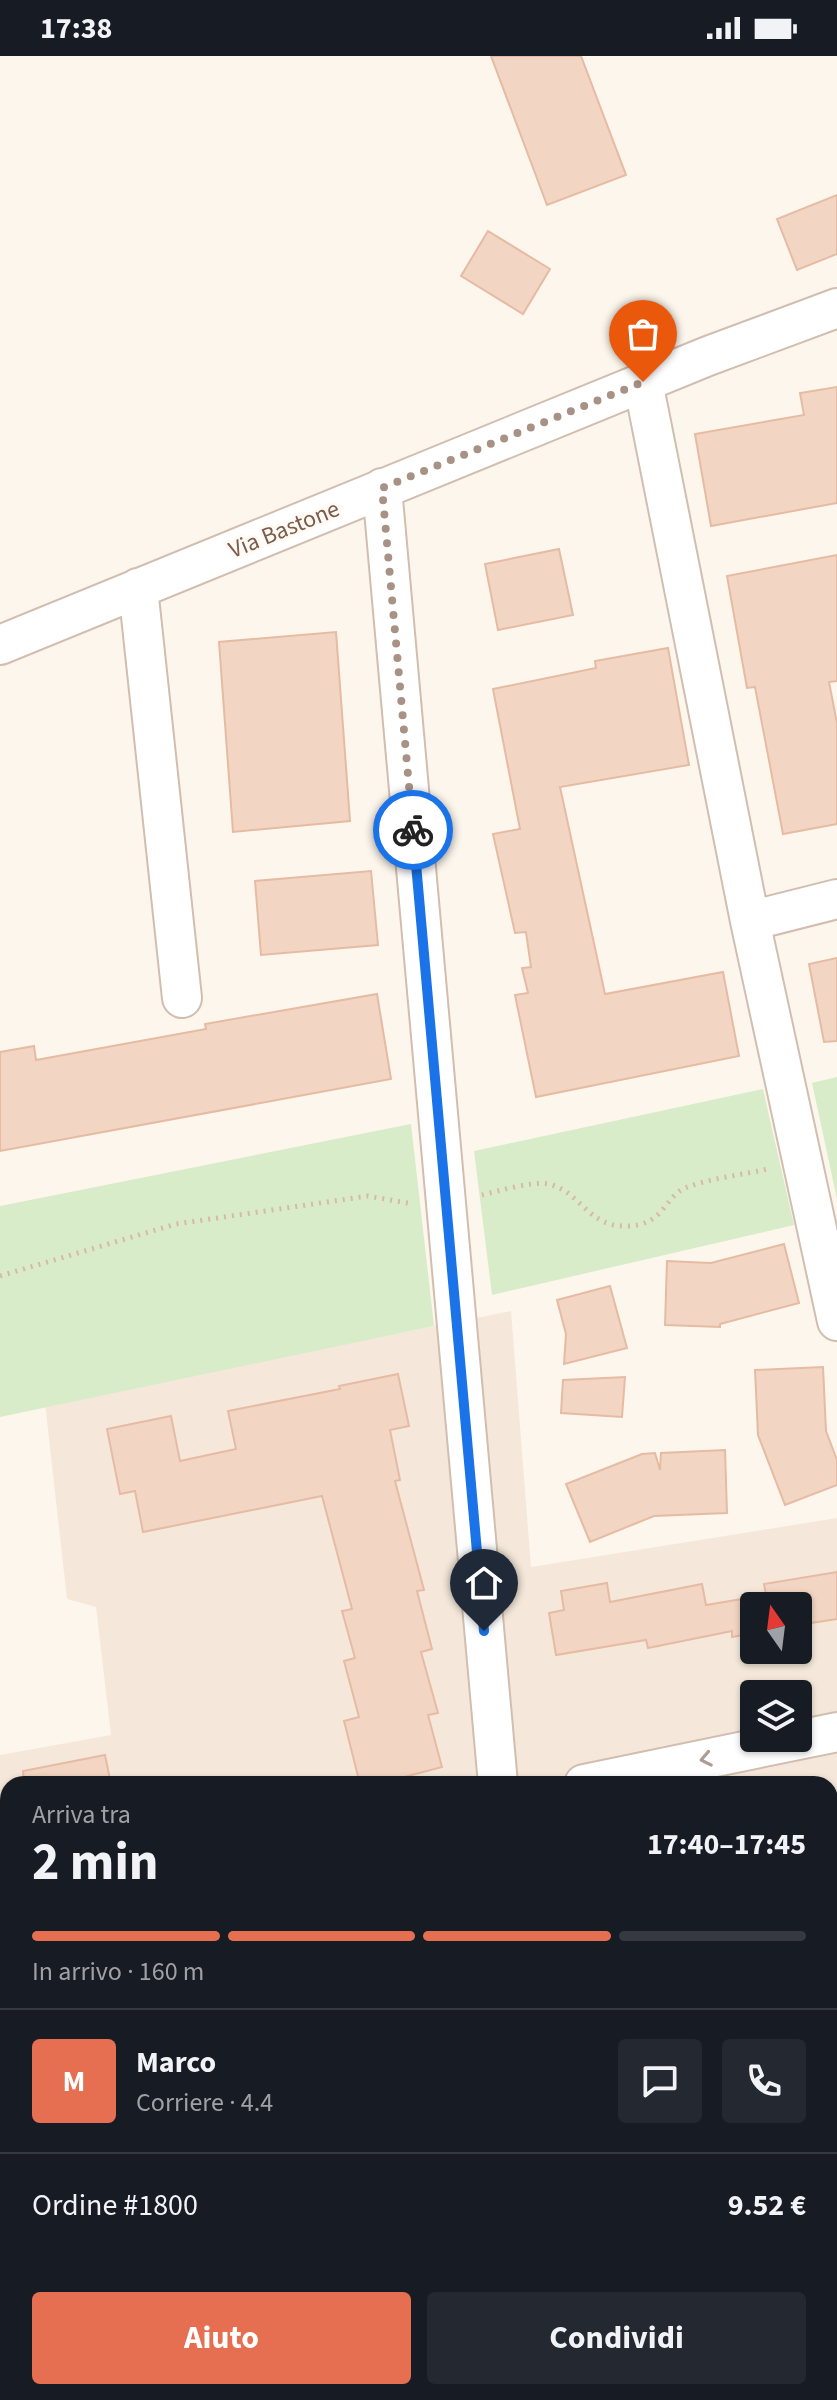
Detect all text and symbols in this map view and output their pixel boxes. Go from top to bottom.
text: 17:38 [40,7,112,50]
pin [609,300,677,382]
icon: bag [621,312,665,356]
street label: Via Bastone [223,491,345,568]
courier [373,790,453,870]
icon: bike [391,808,435,852]
pin [450,1549,518,1631]
icon: home [462,1561,506,1605]
north arrow [740,1592,812,1664]
map controls [740,1592,812,1752]
button: layers [740,1680,812,1752]
one-way arrow [699,1750,713,1767]
text: Arriva tra [32,1796,131,1833]
text: 17:40–17:45 [647,1823,806,1866]
text: 2 min [32,1826,159,1900]
text: In arrivo · 160 m [32,1953,204,1990]
button: chat [618,2039,702,2123]
button: phone [722,2039,806,2123]
text: Marco [136,2041,216,2084]
text: M [63,2060,85,2103]
text: Corriere · 4.4 [136,2084,273,2121]
text: Ordine #1800 [32,2184,198,2227]
text: 9.52 € [728,2184,806,2227]
button: Aiuto [32,2292,411,2384]
button: Condividi [427,2292,806,2384]

